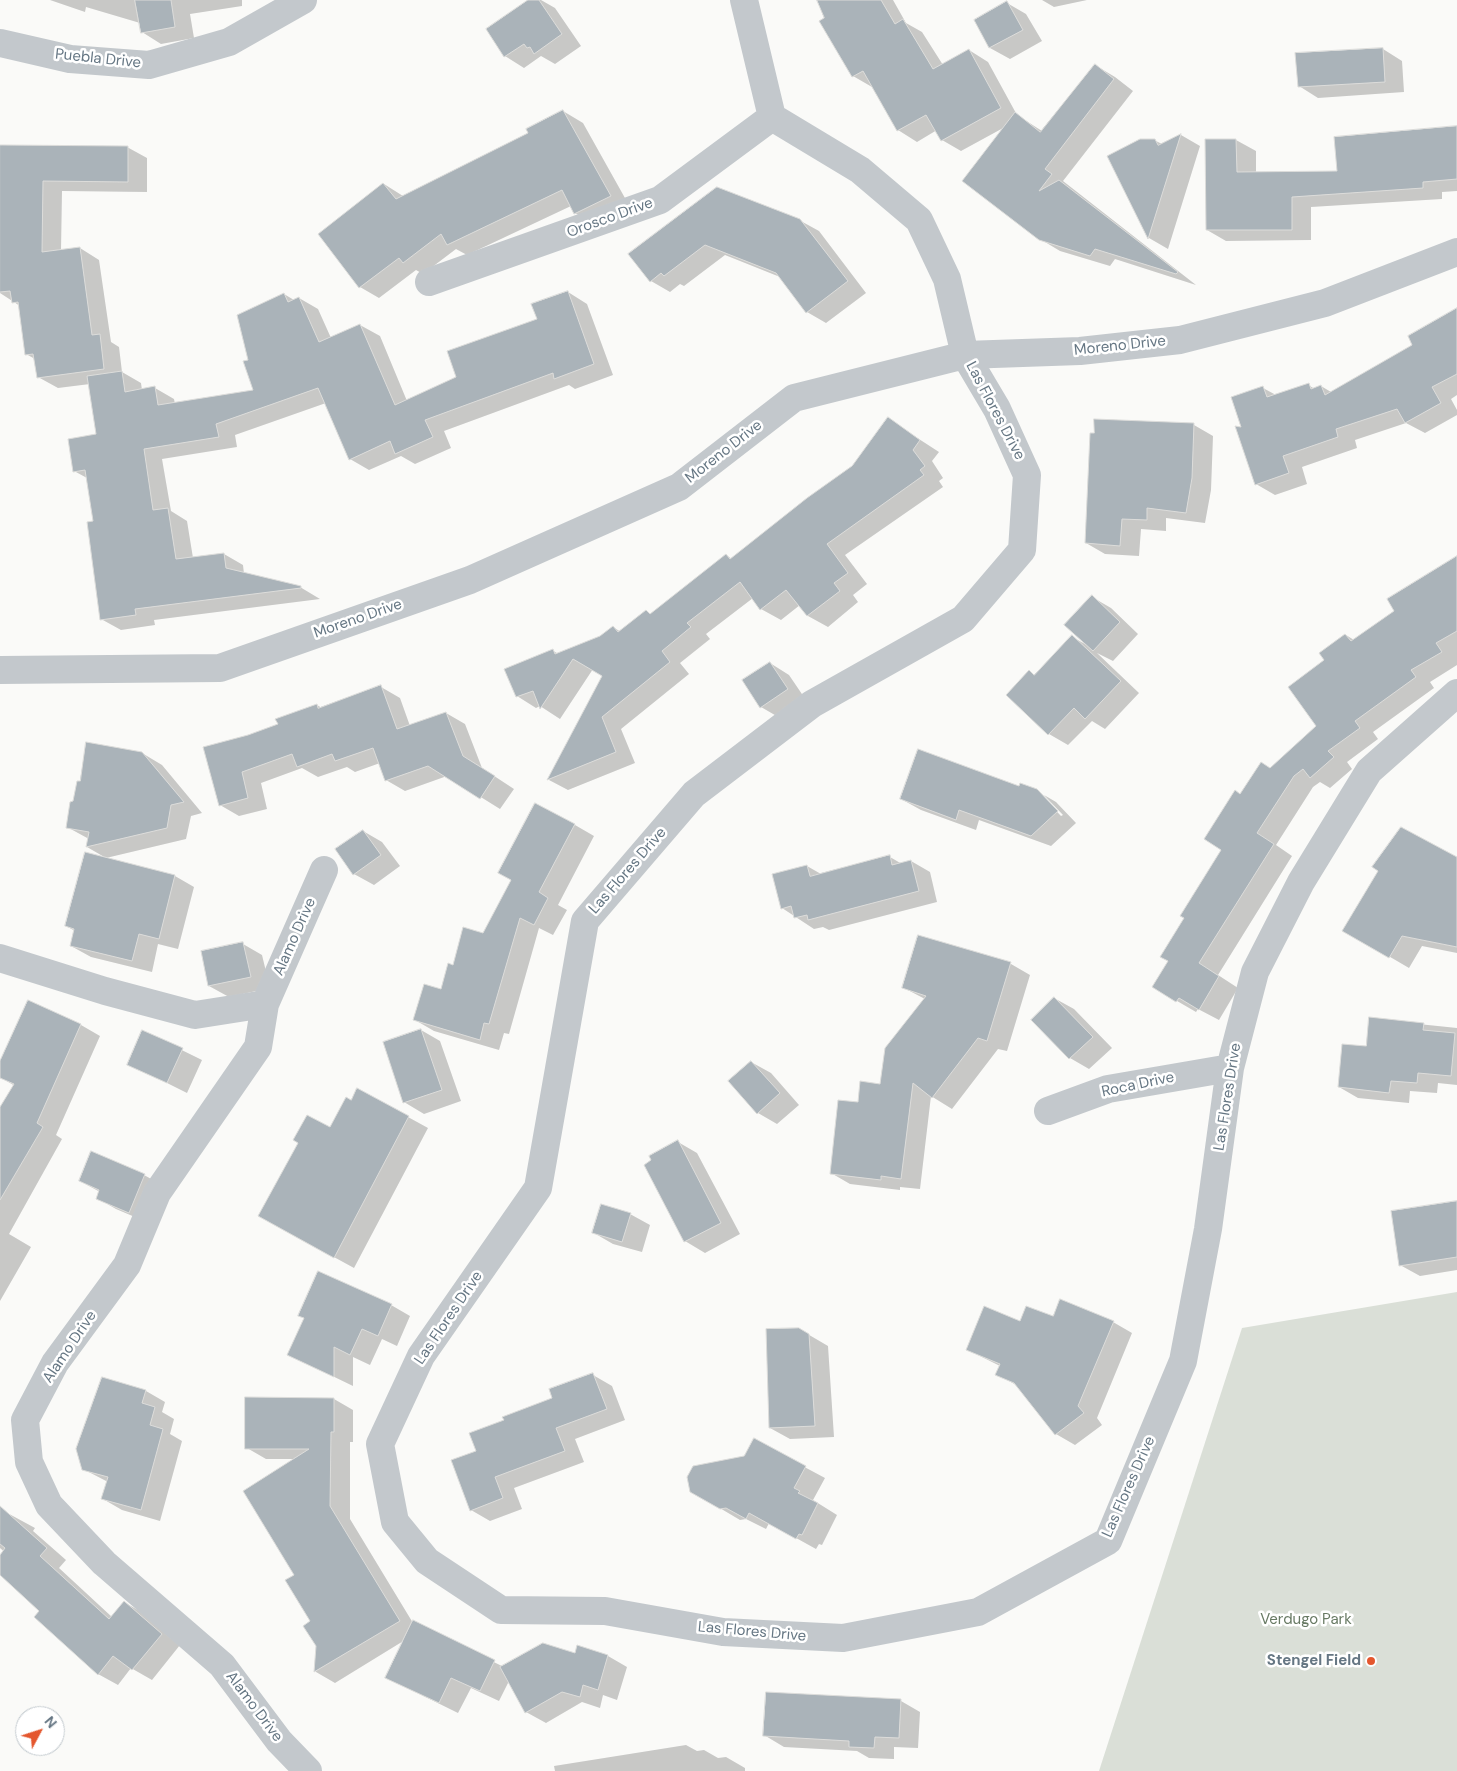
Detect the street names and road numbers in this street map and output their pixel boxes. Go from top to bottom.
street label: Puebla Drive [54,46,142,72]
street label: Orosco Drive [565,194,655,242]
street label: Moreno Drive [1073,332,1167,360]
street label: Las Flores Drive [962,359,1028,463]
street label: Moreno Drive [682,416,766,488]
street label: Moreno Drive [311,595,405,643]
street label: Las Flores Drive [586,824,670,918]
street label: Alamo Drive [270,895,320,979]
street label: Las Flores Drive [1211,1042,1245,1152]
street label: Roca Drive [1100,1069,1176,1101]
street label: Las Flores Drive [411,1268,487,1368]
street label: Alamo Drive [39,1307,101,1387]
street label: Las Flores Drive [1099,1434,1159,1540]
street label: Las Flores Drive [697,1618,807,1646]
street label: Alamo Drive [222,1668,286,1746]

